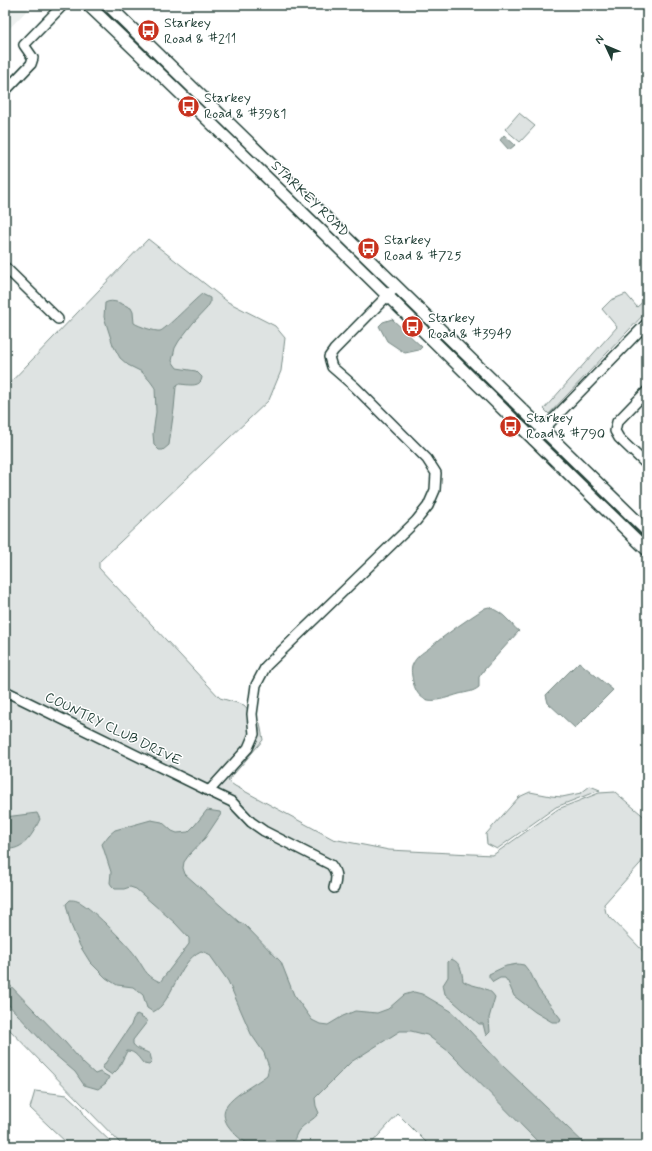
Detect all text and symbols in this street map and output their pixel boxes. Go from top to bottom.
place label: Starkey Road & #211 [164,14,236,48]
bus stop icon: Starkey Road & #211 [135,18,161,44]
north arrow [586,26,626,66]
text: N [592,32,607,47]
place label: Starkey Road & #3981 [204,89,286,123]
bus stop icon: Starkey Road & #3981 [175,93,201,119]
street label: STARKEY ROAD [267,157,353,241]
place label: Starkey Road & #725 [384,231,462,265]
bus stop icon: Starkey Road & #725 [355,235,381,261]
place label: Starkey Road & #3949 [428,309,512,343]
bus stop icon: Starkey Road & #3949 [400,313,426,339]
place label: Starkey Road & #790 [526,409,605,443]
bus stop icon: Starkey Road & #790 [497,413,523,439]
street label: COUNTRY CLUB DRIVE [42,688,184,770]

